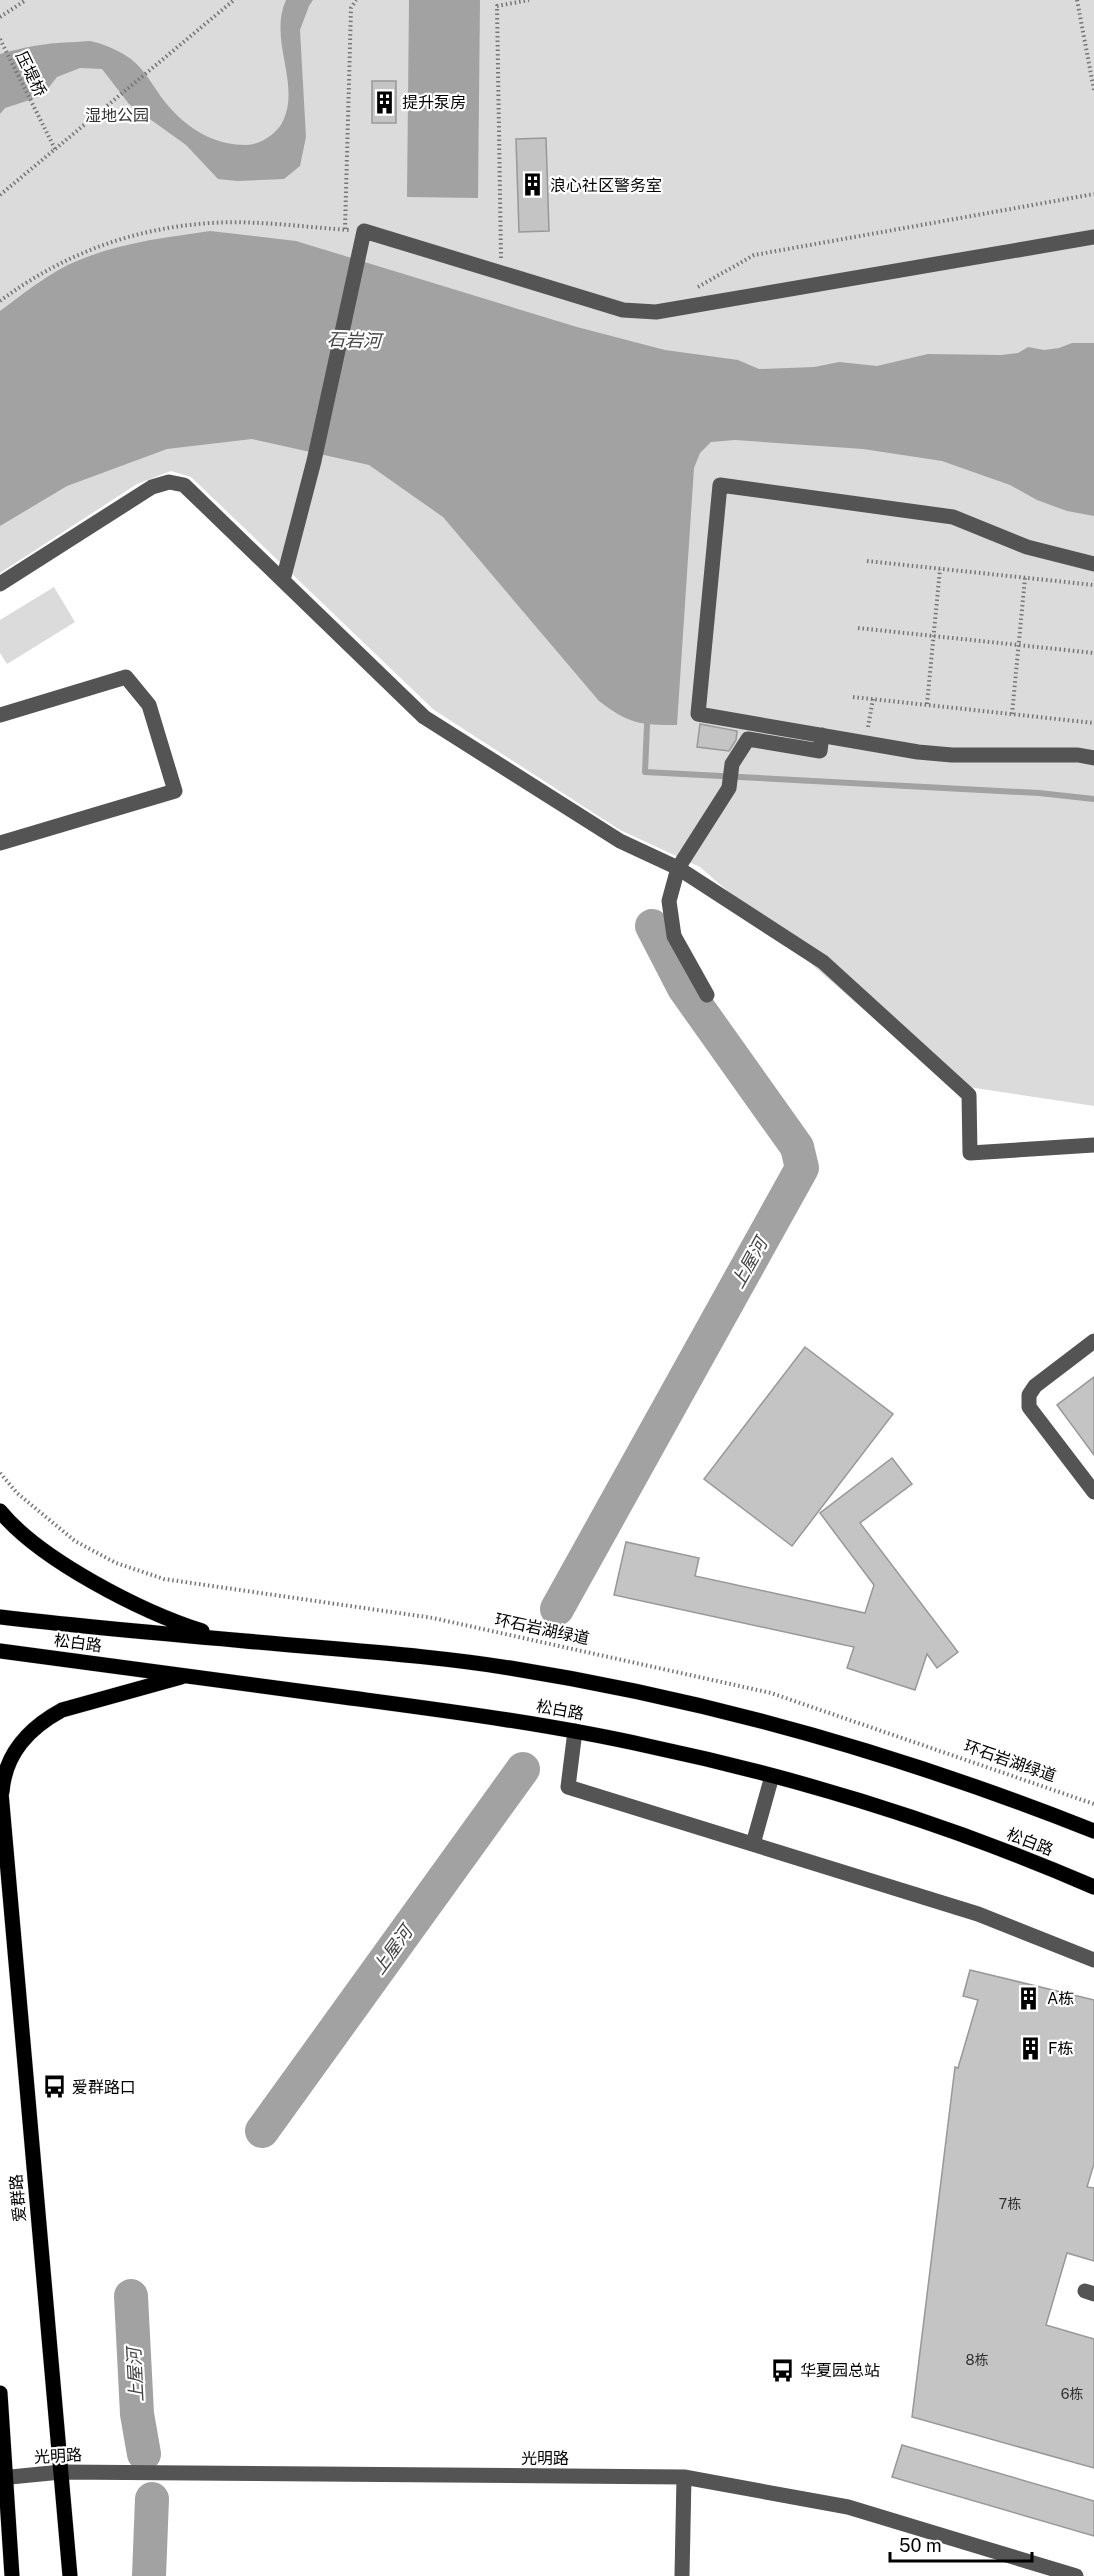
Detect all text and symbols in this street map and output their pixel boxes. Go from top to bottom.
street label: 压堤桥 [12,48,50,100]
building icon: 提升泵房 [371,89,397,115]
place label: 提升泵房 [402,93,466,112]
park label: 湿地公园 [85,106,149,125]
building icon: 浪心社区警务室 [519,172,545,198]
place label: 浪心社区警务室 [550,176,662,195]
water label: 石岩河 [327,329,384,352]
water label: 上屋河 [727,1232,773,1292]
street label: 环石岩湖绿道 [493,1610,591,1648]
street label: 松白路 [53,1631,103,1655]
street label: 松白路 [535,1696,585,1724]
street label: 环石岩湖绿道 [962,1736,1058,1786]
street label: 松白路 [1004,1825,1056,1859]
water label: 上屋河 [368,1920,418,1978]
building icon: A栋 [1016,1985,1042,2011]
place label: A栋 [1047,1989,1074,2008]
building icon: F栋 [1017,2035,1043,2061]
place label: F栋 [1048,2039,1074,2058]
bus stop icon: 爱群路口 [41,2074,67,2100]
place label: 爱群路口 [72,2078,136,2097]
street label: 爱群路 [6,2173,30,2223]
house number: 7栋 [999,2196,1021,2212]
water label: 上屋河 [123,2344,147,2403]
house number: 8栋 [965,2352,989,2368]
bus stop icon: 华夏园总站 [769,2357,795,2383]
place label: 华夏园总站 [800,2361,880,2380]
house number: 6栋 [1061,2386,1083,2402]
street label: 光明路 [34,2445,82,2467]
street label: 光明路 [521,2449,569,2468]
scale bar [890,2525,1032,2563]
text: 50 m [899,2535,942,2556]

